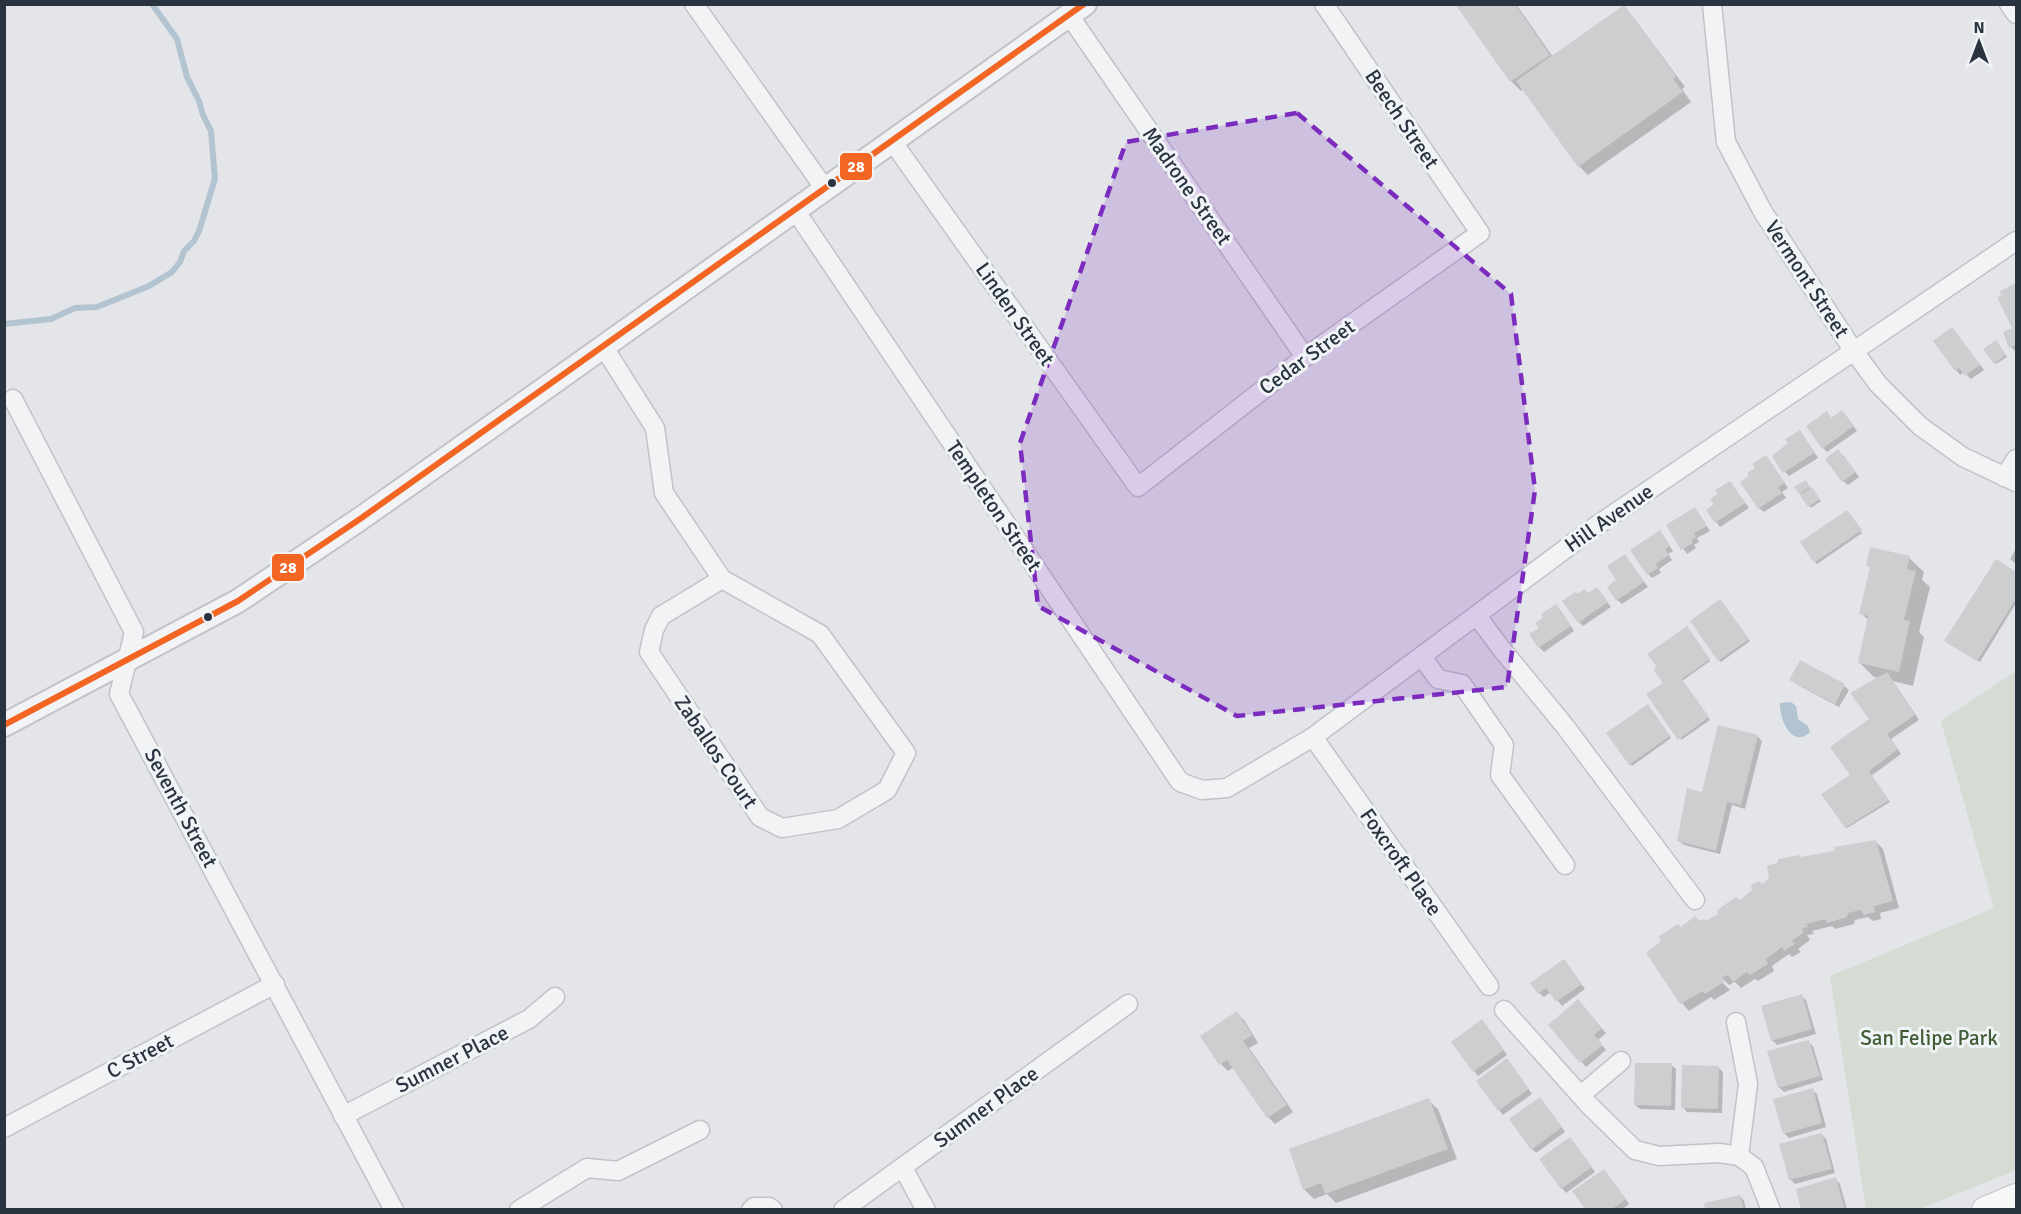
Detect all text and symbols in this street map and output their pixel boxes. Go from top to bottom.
north arrow [1949,12,2009,72]
text: N [1973,18,1985,38]
street label: Beech Street [1359,64,1445,174]
street label: Madrone Street [1137,122,1237,250]
line badge: 28 [839,152,873,181]
text: 28 [847,157,865,177]
unlabelled marker [826,177,838,189]
street label: Vermont Street [1759,215,1855,343]
street label: Linden Street [970,257,1060,371]
street label: Cedar Street [1254,314,1360,400]
street label: Templeton Street [941,436,1047,576]
street label: Hill Avenue [1560,478,1658,558]
line badge: 28 [271,553,305,582]
text: 28 [279,558,297,578]
unlabelled marker [202,611,214,623]
street label: Zaballos Court [669,690,763,814]
street label: Seventh Street [139,744,223,872]
street label: Foxcroft Place [1354,803,1448,921]
street label: Sumner Place [391,1019,513,1099]
park label: San Felipe Park [1860,1025,1998,1051]
street label: C Street [102,1028,178,1084]
street label: Sumner Place [929,1060,1043,1154]

